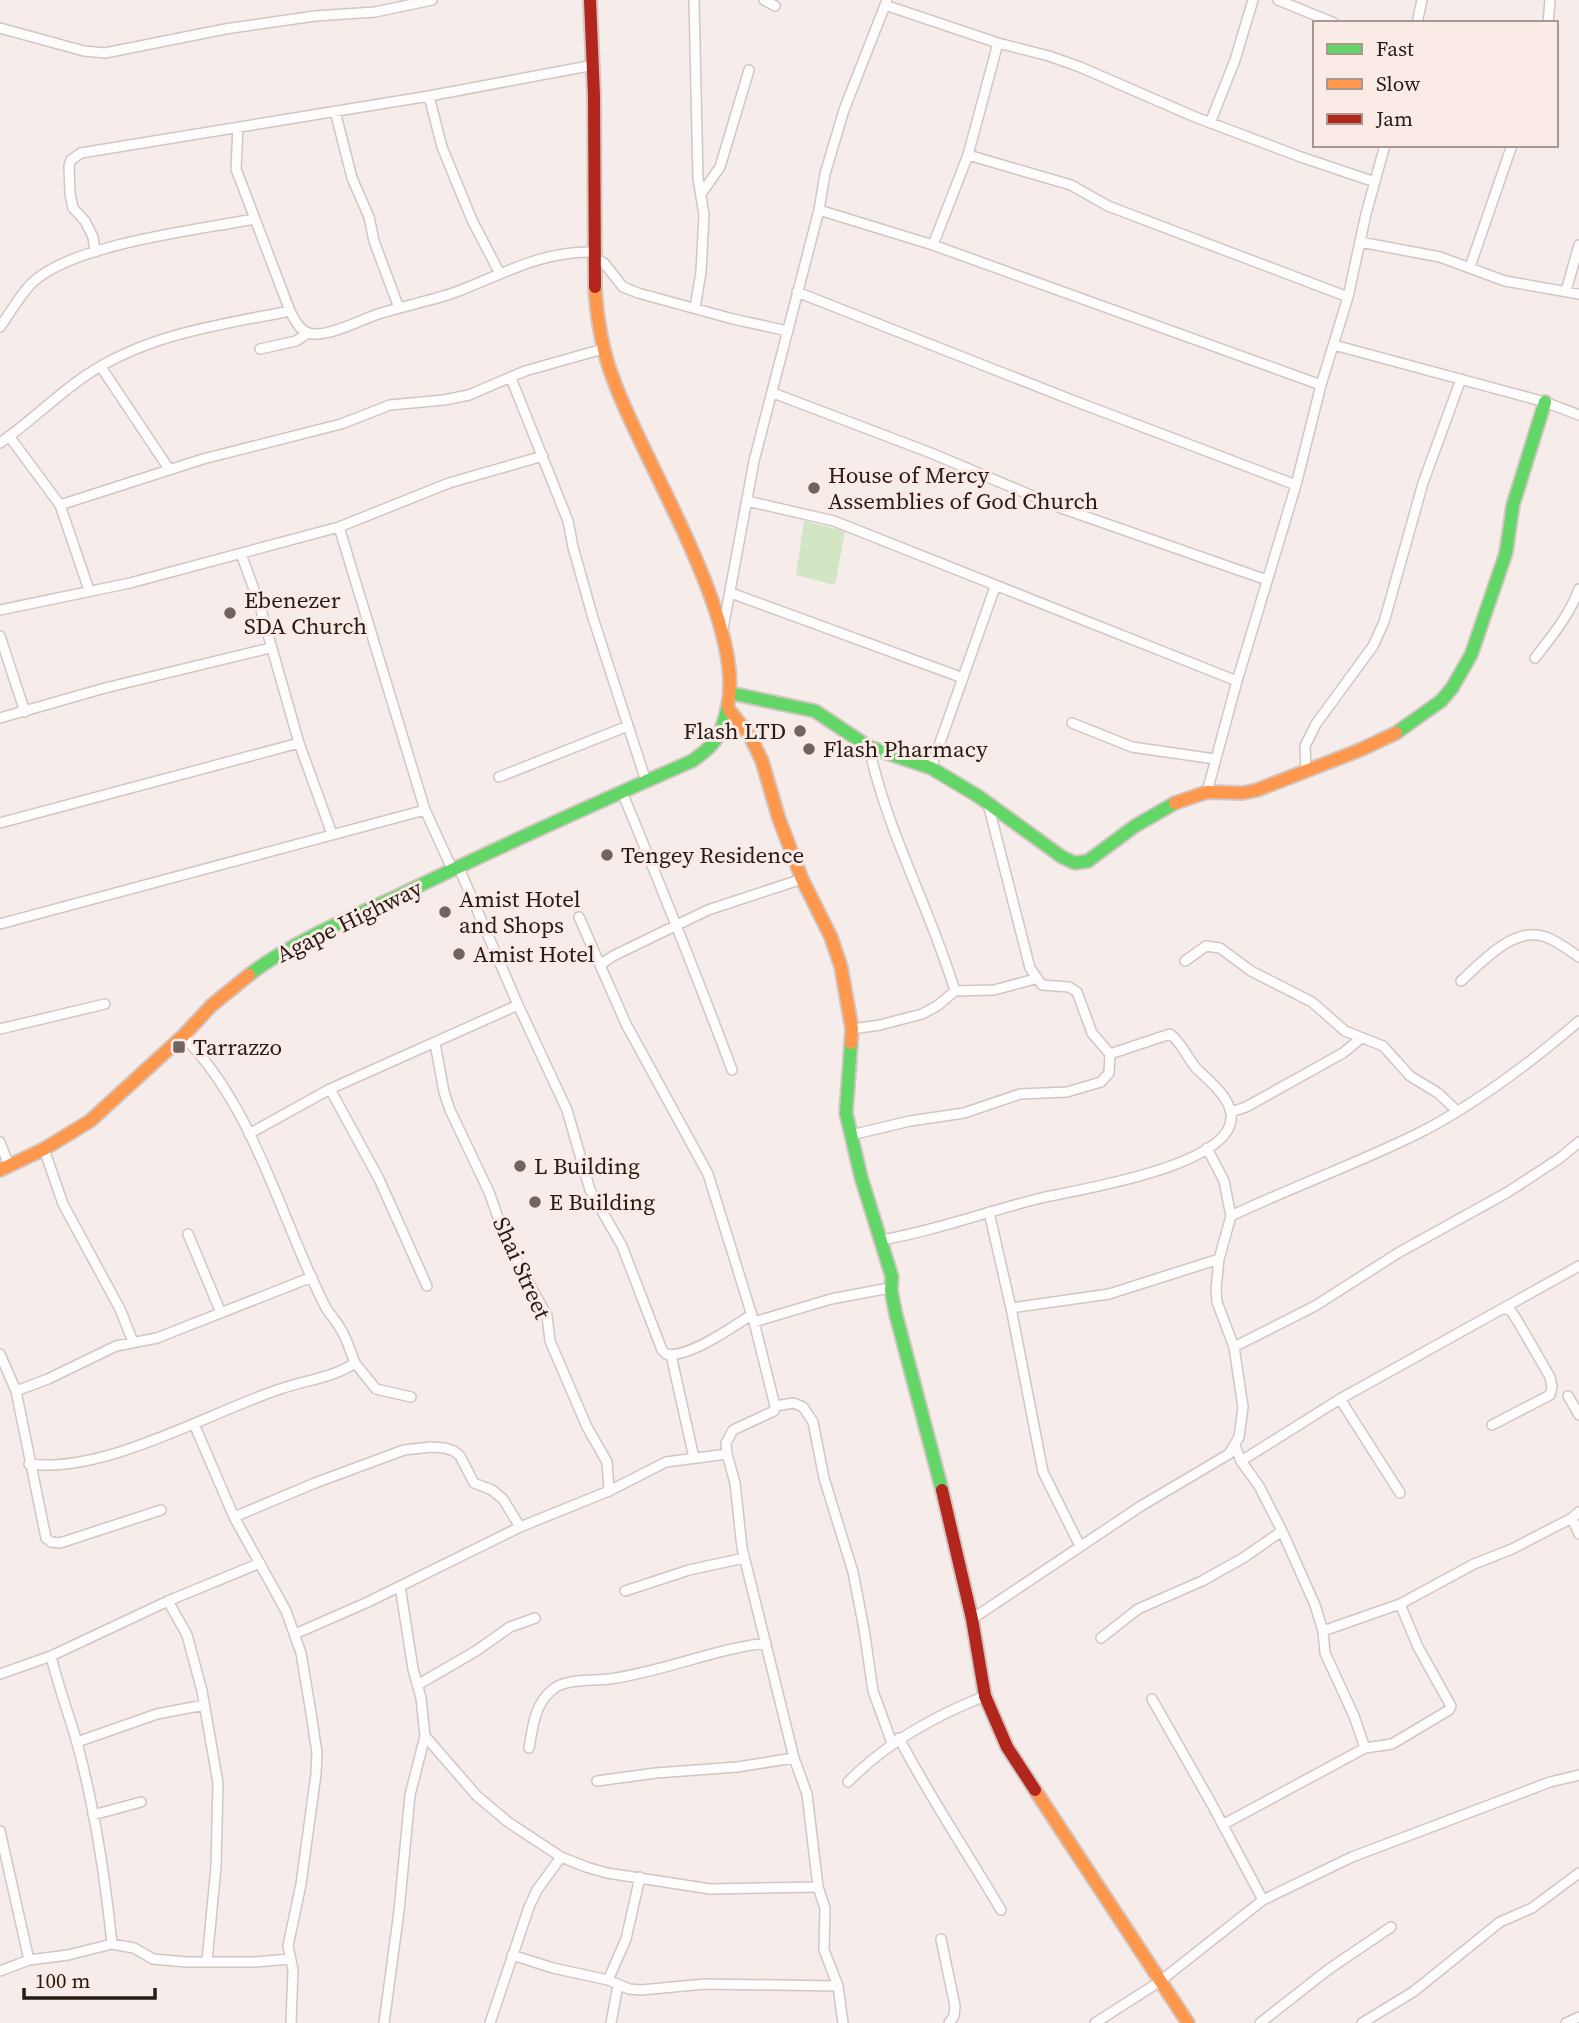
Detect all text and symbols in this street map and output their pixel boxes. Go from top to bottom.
legend [1313,21,1558,147]
text: Fast [1376,34,1414,63]
text: Slow [1376,69,1420,98]
text: Jam [1375,104,1413,133]
place label: House of Mercy Assemblies of God Church [828,459,1098,517]
marker: House of Mercy Assemblies of God Church [806,480,822,496]
place label: Ebenezer SDA Church [244,584,367,642]
marker: Ebenezer SDA Church [222,605,238,621]
place label: Flash LTD [683,715,786,747]
marker: Flash LTD [792,723,808,739]
place label: Flash Pharmacy [823,733,988,765]
marker: Flash Pharmacy [801,741,817,757]
place label: Tengey Residence [621,839,804,871]
marker: Tengey Residence [599,847,615,863]
street label: Agape Highway [271,872,428,970]
place label: Amist Hotel and Shops [459,883,581,941]
marker: Amist Hotel and Shops [437,904,453,920]
place label: Amist Hotel [473,938,595,970]
marker: Amist Hotel [451,946,467,962]
place label: Tarrazzo [193,1031,282,1063]
marker: Tarrazzo [171,1039,187,1055]
place label: L Building [534,1150,640,1182]
marker: L Building [512,1158,528,1174]
place label: E Building [549,1186,655,1218]
marker: E Building [527,1194,543,1210]
street label: Shai Street [485,1212,559,1325]
scale bar [24,1956,156,2000]
text: 100 m [35,1966,90,1995]

